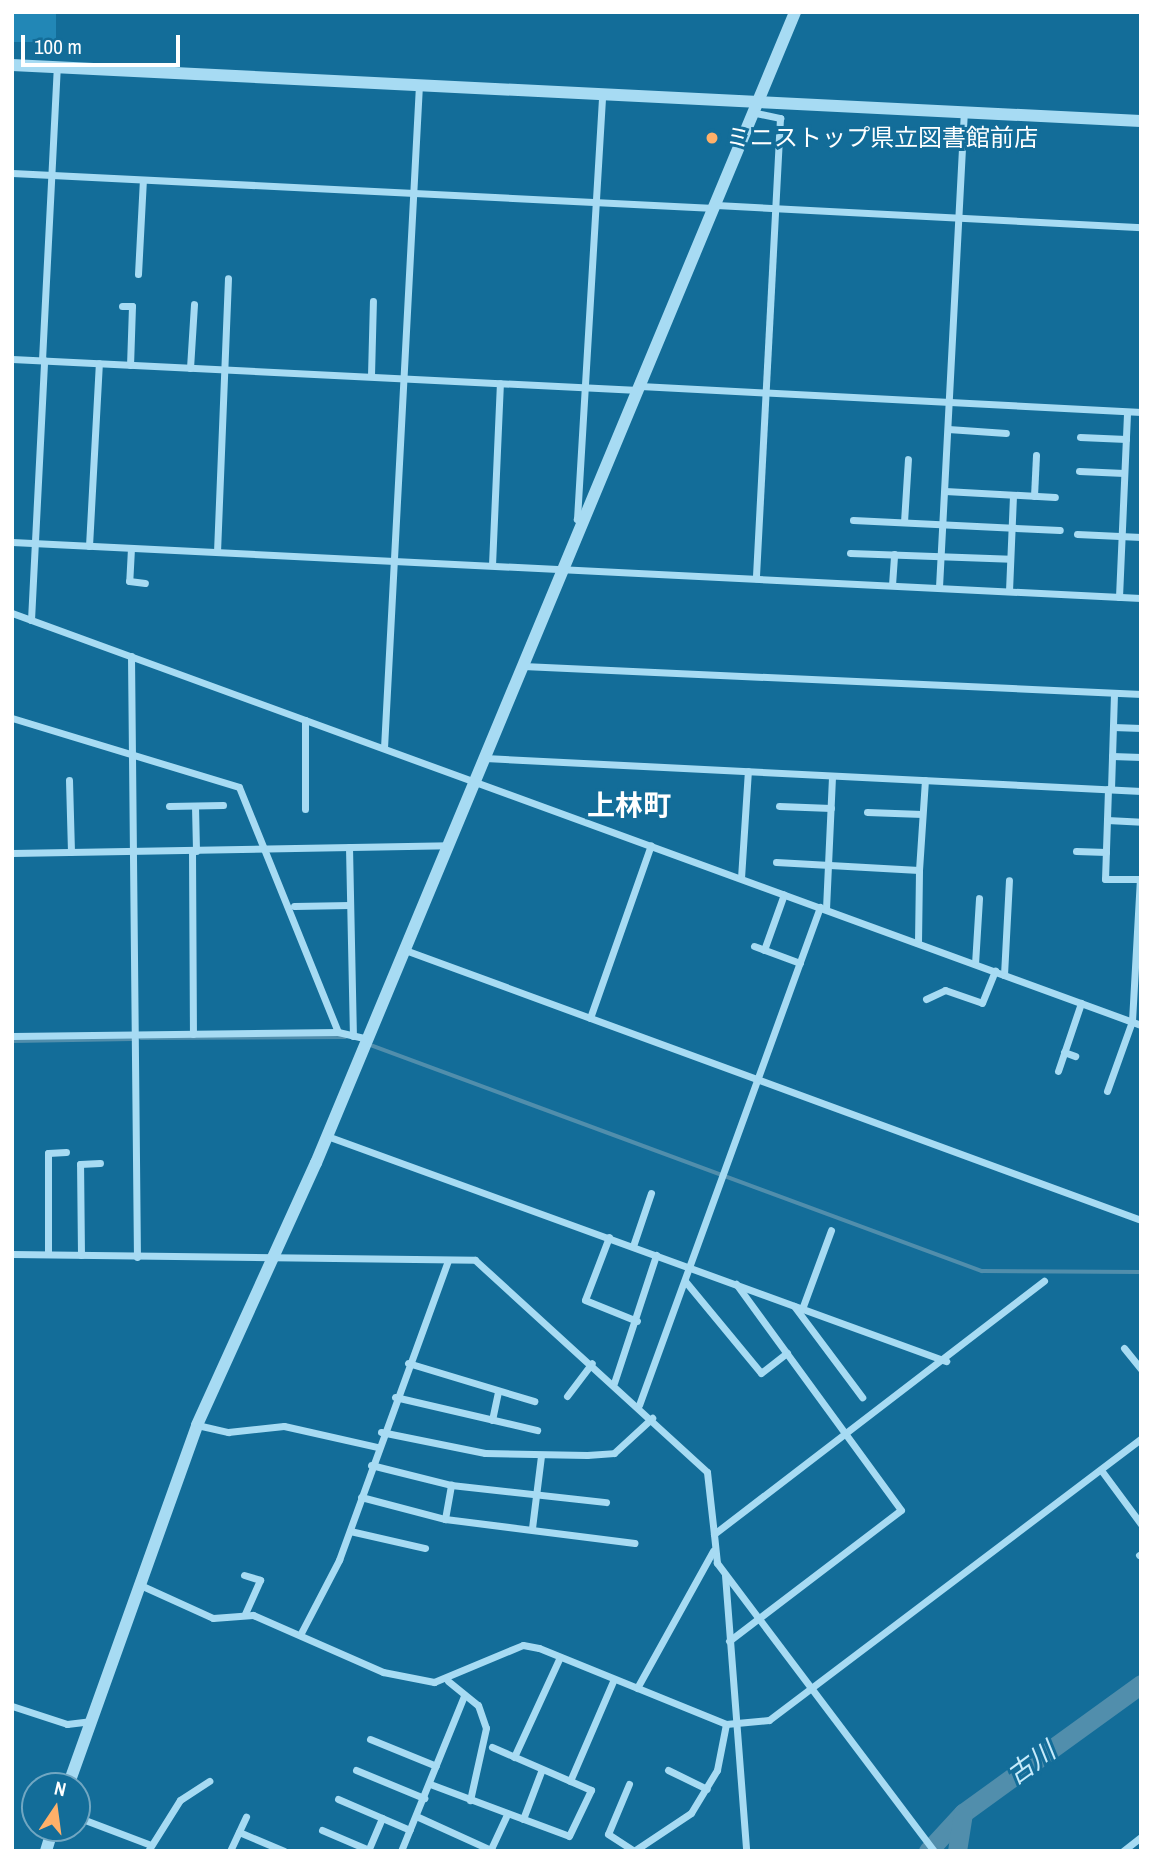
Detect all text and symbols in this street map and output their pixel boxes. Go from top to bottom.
scale bar [24,21,184,65]
text: 100 m [34,32,82,61]
place label: ミニストップ県立図書館前店 [726,124,1038,152]
marker: ミニストップ県立図書館前店 [704,130,720,146]
district label: 上林町 [587,788,671,822]
water label: 古川 [1001,1735,1061,1791]
north arrow [21,1772,91,1842]
text: N [52,1775,69,1802]

